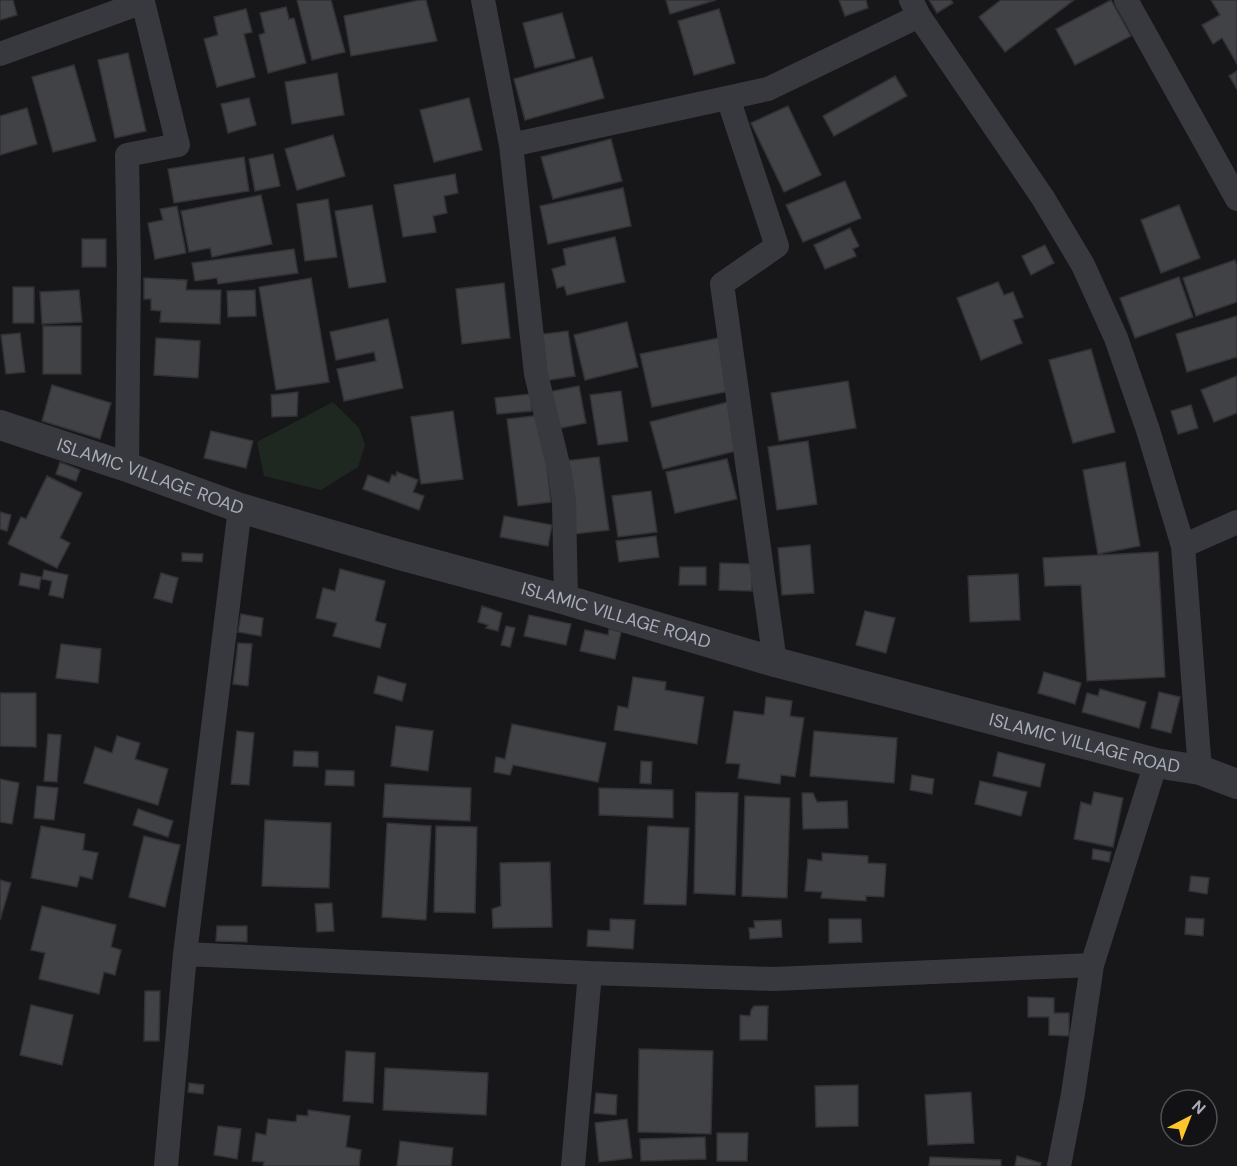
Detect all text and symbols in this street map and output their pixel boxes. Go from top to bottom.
street label: ISLAMIC VILLAGE ROAD [54,433,247,520]
street label: ISLAMIC VILLAGE ROAD [519,576,714,654]
street label: ISLAMIC VILLAGE ROAD [987,707,1182,779]
north arrow [1159,1088,1219,1148]
text: N [1187,1096,1210,1119]

